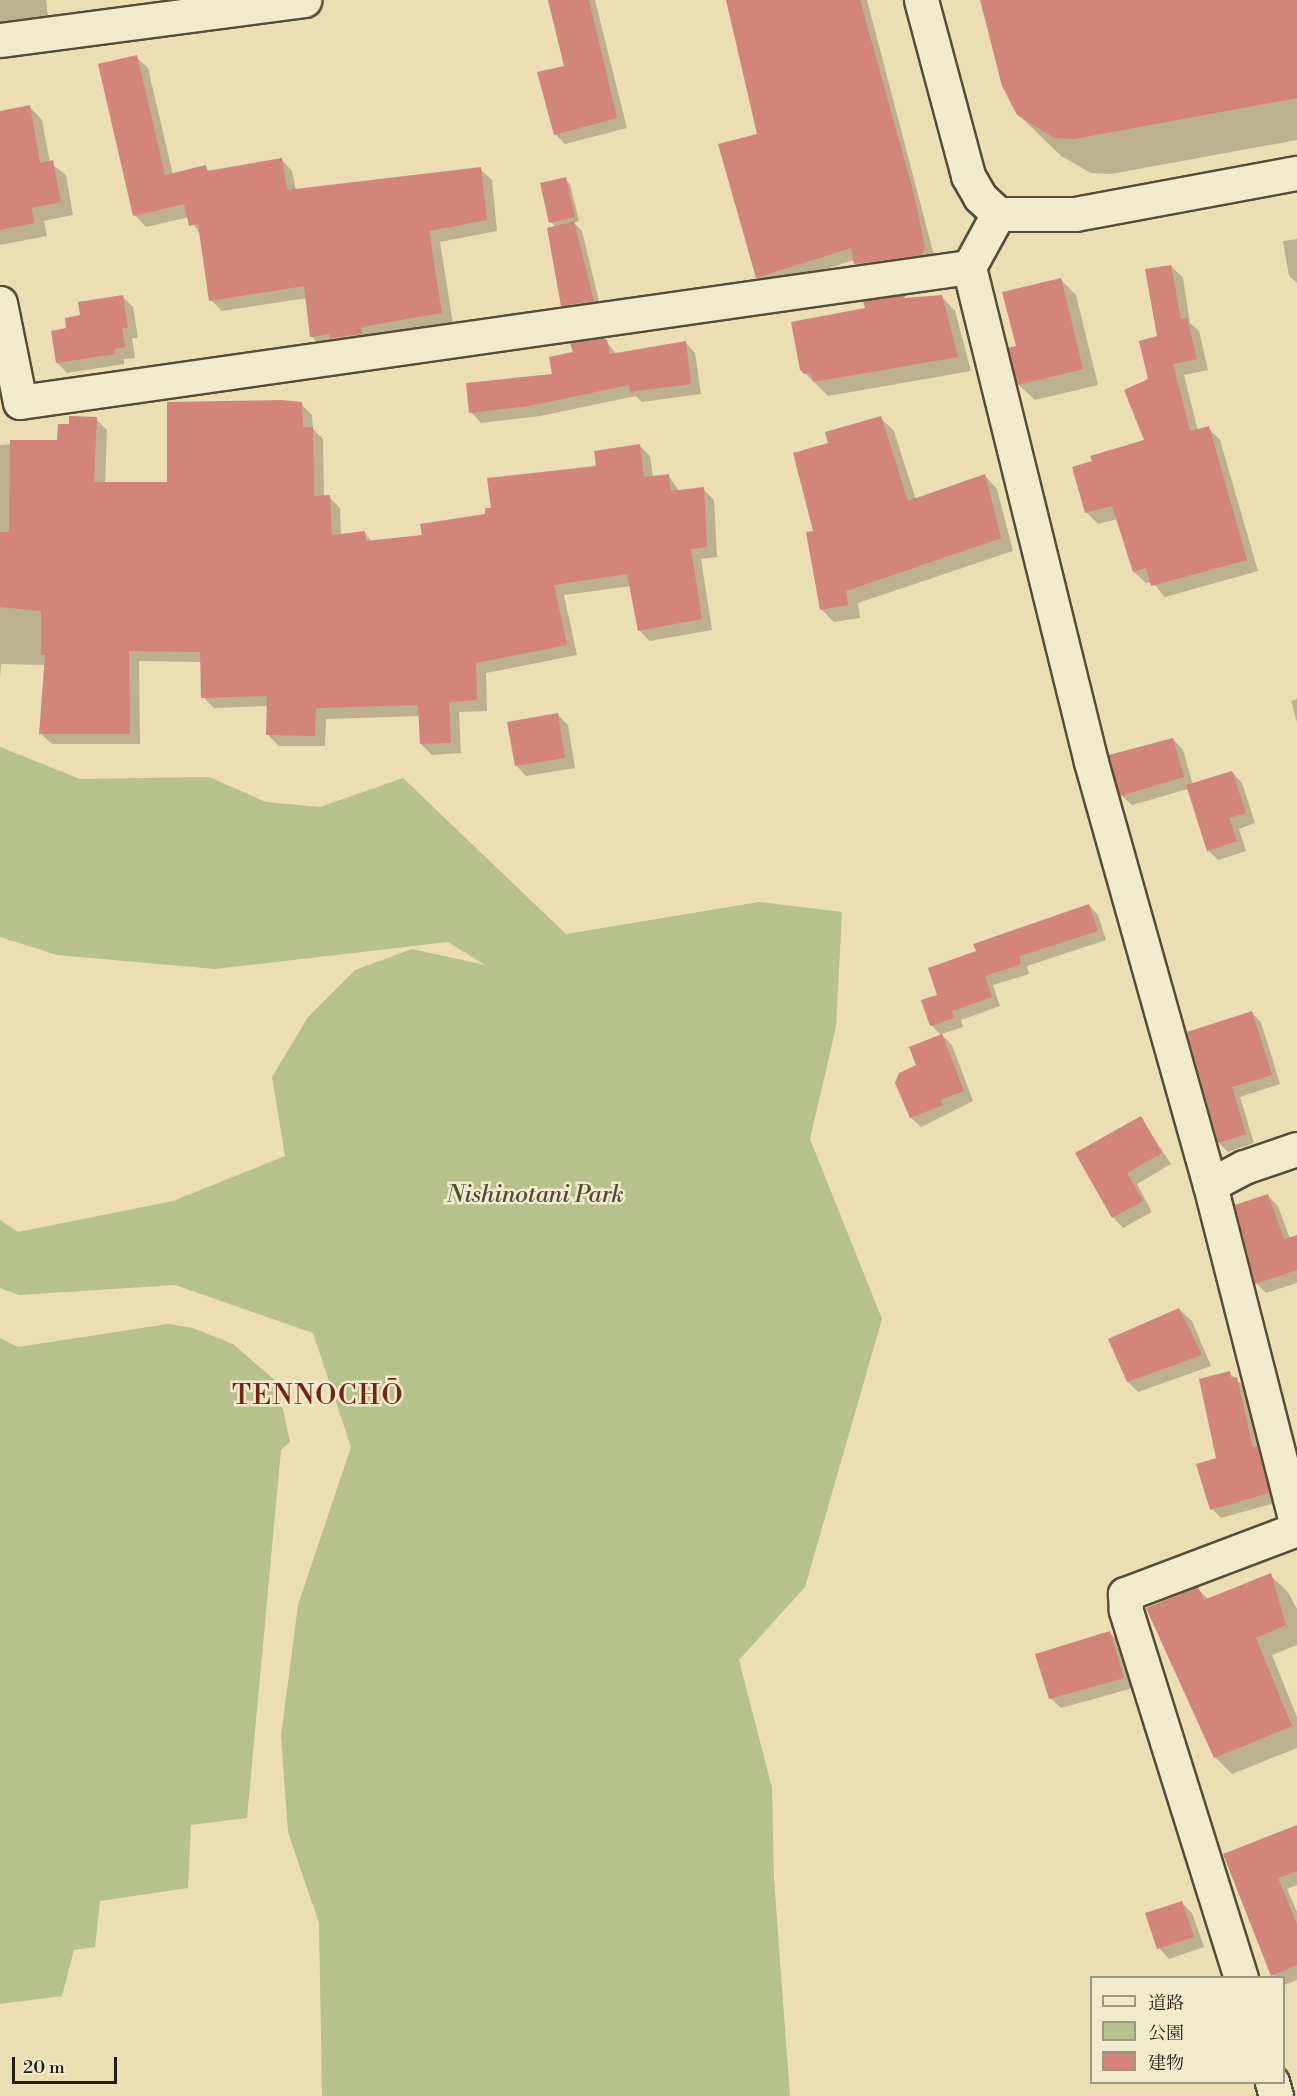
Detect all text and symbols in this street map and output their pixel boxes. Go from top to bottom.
park label: Nishinotani Park [446,1182,624,1210]
district label: TENNOCHŌ [232,1381,404,1413]
legend [1090,1976,1285,2084]
text: 道路 [1148,1992,1184,2015]
text: 公園 [1148,2022,1184,2045]
scale bar [15,2045,120,2083]
text: 建物 [1148,2052,1184,2075]
text: 20 m [23,2056,65,2079]

